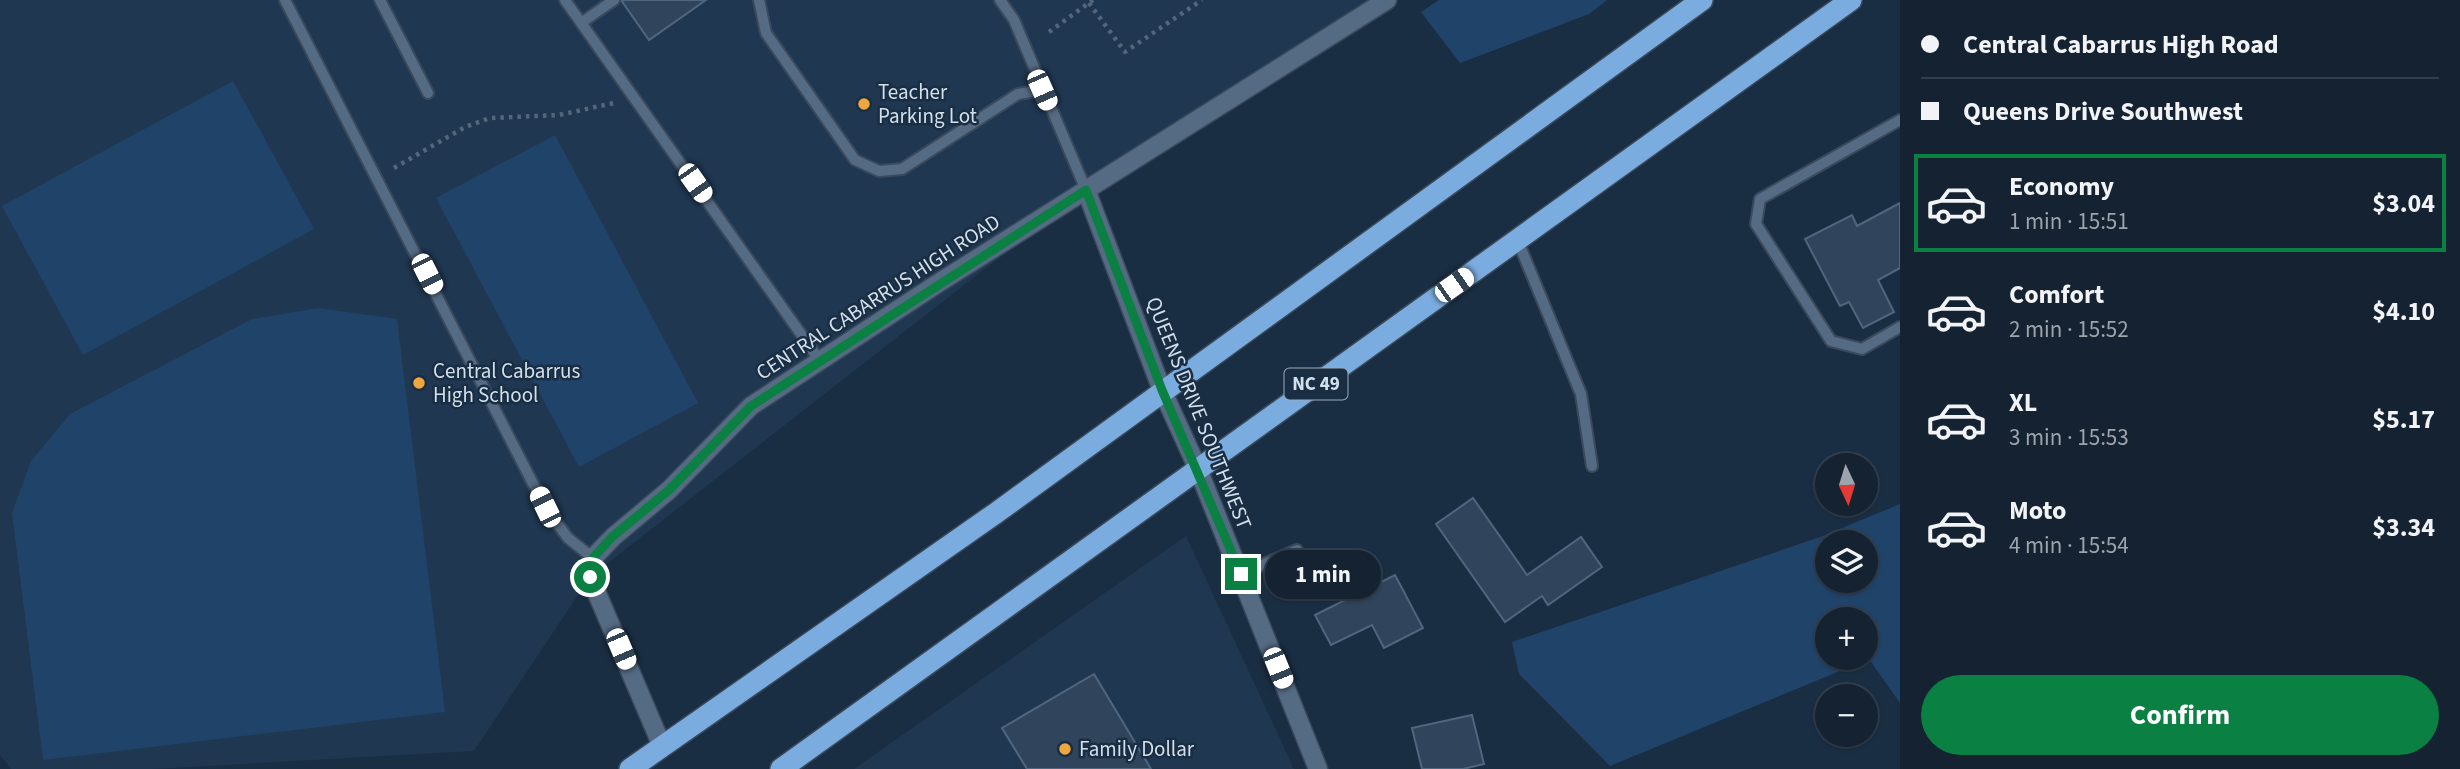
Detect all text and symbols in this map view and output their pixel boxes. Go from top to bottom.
text: Central Cabarrus High Road [1963,26,2279,63]
car [1024,67,1061,113]
place label: Teacher Parking Lot [878,77,977,131]
text: Queens Drive Southwest [1963,93,2243,130]
marker: Teacher Parking Lot [856,96,872,112]
car [675,160,716,206]
text: Economy [2009,168,2114,205]
icon: car [1925,172,1988,235]
text: $3.04 [2372,185,2435,222]
text: 1 min · 15:51 [2009,205,2129,238]
street label: CENTRAL CABARRUS HIGH ROAD [750,207,1006,387]
car [409,251,446,297]
car [1431,264,1478,306]
text: Comfort [2009,276,2104,313]
icon: car [1925,280,1988,343]
street label: QUEENS DRIVE SOUTHWEST [1139,292,1259,534]
text: $4.10 [2372,293,2435,330]
text: 2 min · 15:52 [2009,313,2129,346]
place label: Central Cabarrus High School [433,356,580,410]
road number: NC 49 [1284,368,1348,400]
marker: Central Cabarrus High School [411,375,427,391]
text: XL [2009,384,2037,421]
icon: car [1925,388,1988,451]
text: $5.17 [2372,401,2435,438]
text: 3 min · 15:53 [2009,421,2129,454]
north arrow [1815,453,1878,516]
map controls [1815,453,1878,747]
car [527,484,564,530]
text: Moto [2009,492,2066,529]
icon: car [1925,496,1988,559]
text: $3.34 [2372,509,2435,546]
text: 4 min · 15:54 [2009,529,2129,562]
button: layers [1815,530,1878,593]
callout: 1 min [1266,550,1381,598]
route end [1225,558,1257,590]
text: 1 min [1295,558,1351,591]
route start [574,561,606,593]
button: + [1815,607,1878,670]
car [604,626,639,672]
car [1261,645,1296,691]
button: Confirm [1921,675,2439,755]
button: − [1815,684,1878,747]
place label: Family Dollar [1079,734,1195,764]
marker: Family Dollar [1057,741,1073,757]

